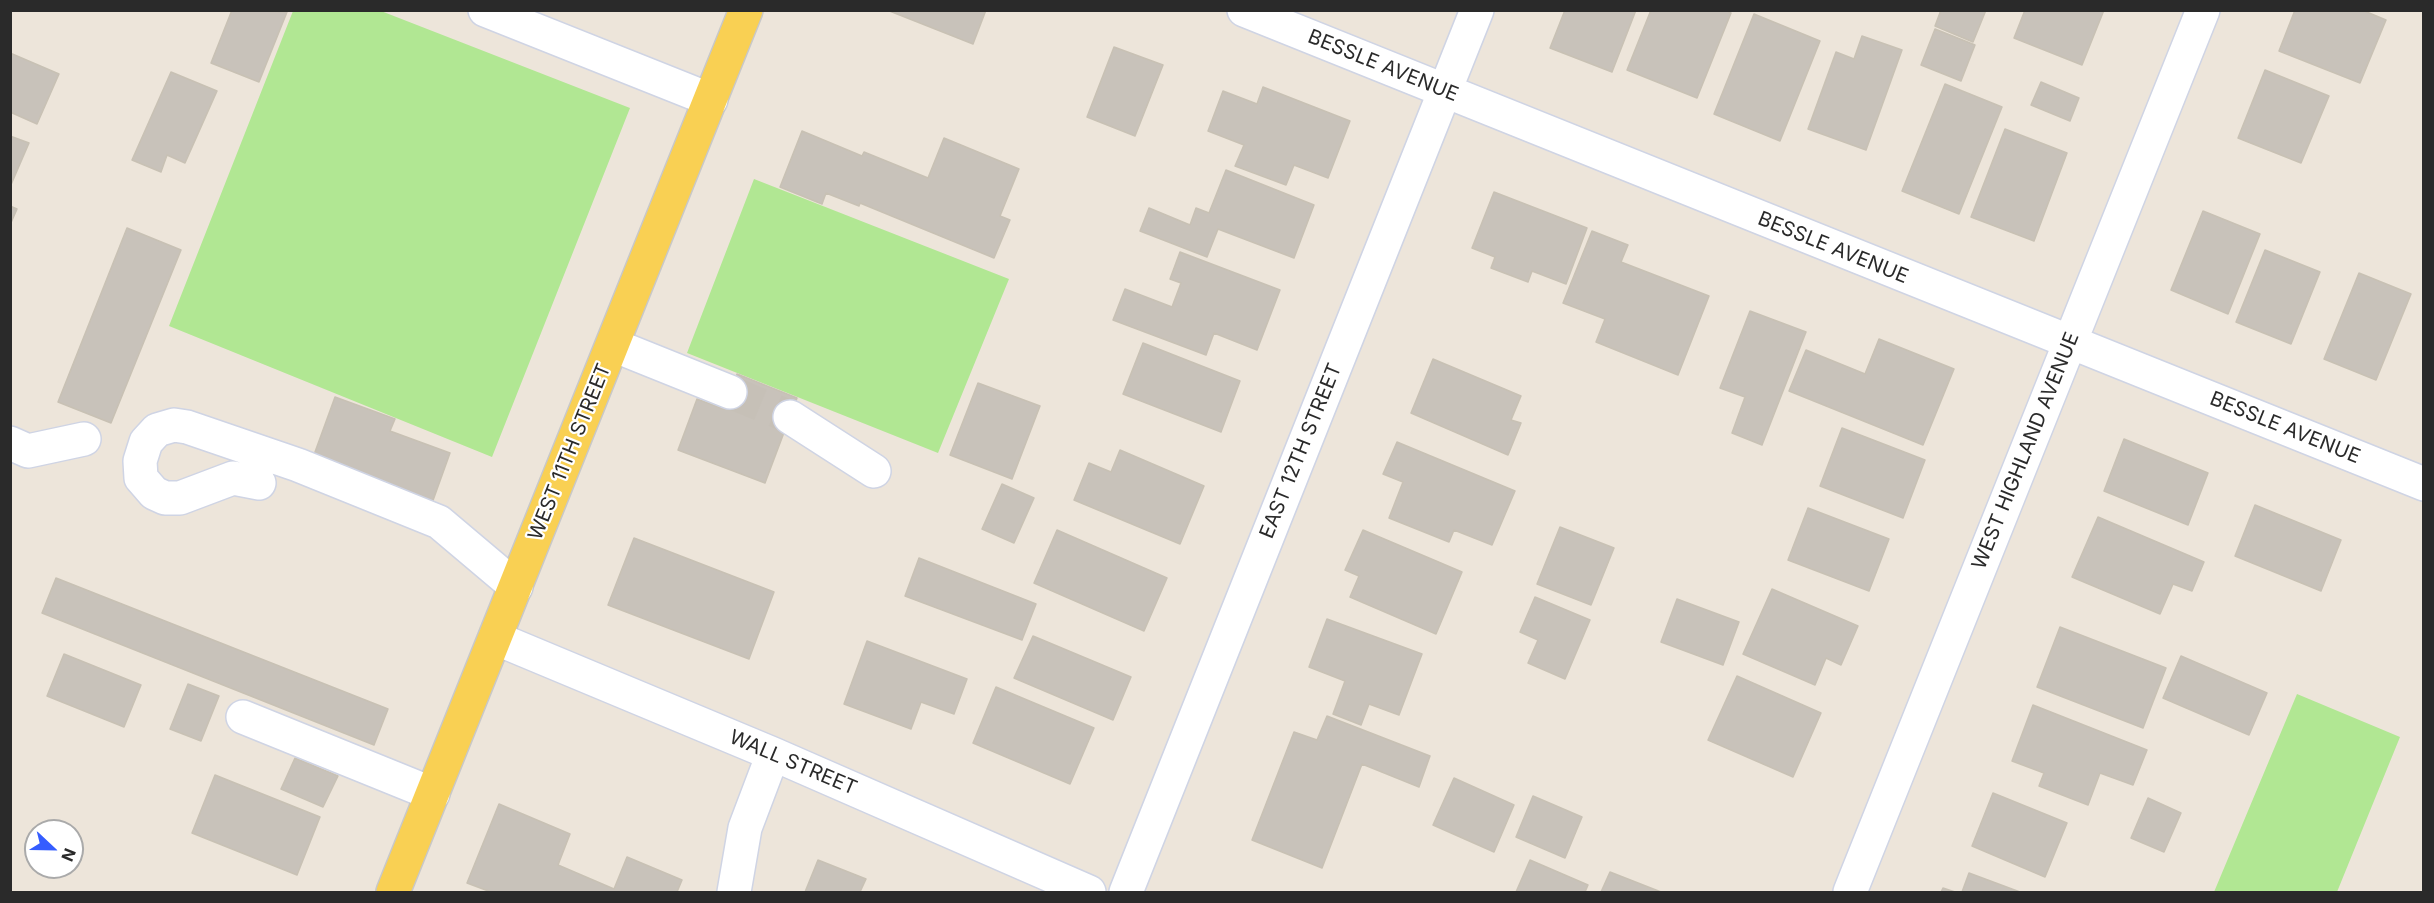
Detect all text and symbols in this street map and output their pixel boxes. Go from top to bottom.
street label: BESSLE AVENUE [1304,25,1462,107]
street label: BESSLE AVENUE [1754,207,1912,289]
street label: WEST HIGHLAND AVENUE [1967,329,2085,573]
street label: WEST 11TH STREET [524,360,616,544]
street label: EAST 12TH STREET [1255,360,1347,542]
street label: BESSLE AVENUE [2206,387,2364,469]
street label: WALL STREET [726,725,860,801]
north arrow [24,819,84,879]
text: N [57,846,80,864]

